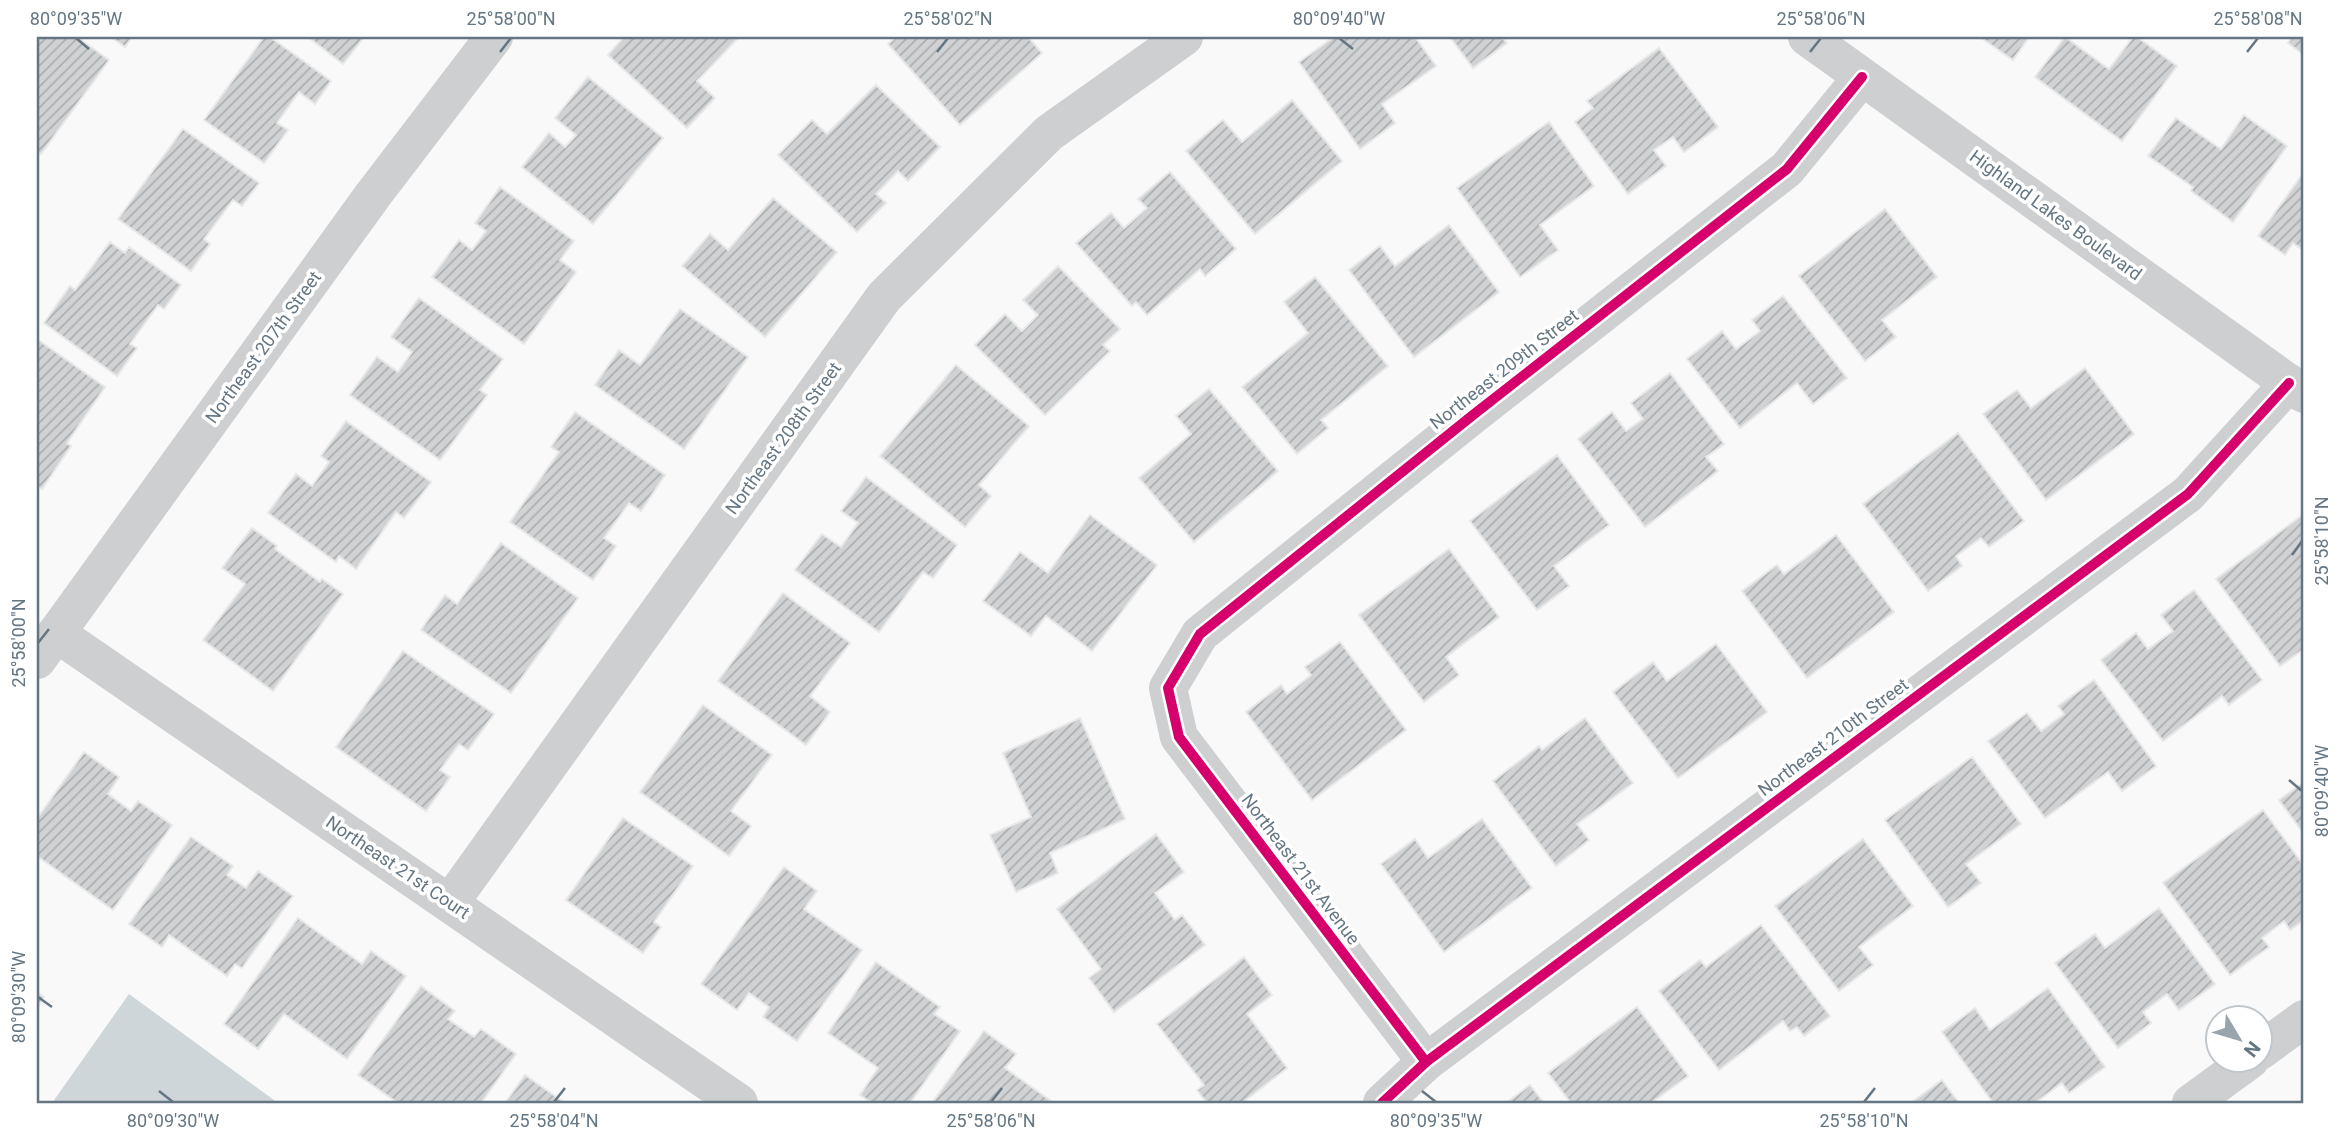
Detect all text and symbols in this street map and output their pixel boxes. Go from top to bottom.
text: 80°09'35"W [30,8,122,29]
text: 25°58'00"N [466,8,556,29]
text: 25°58'02"N [903,8,993,29]
text: 80°09'40"W [1293,8,1385,29]
text: 25°58'06"N [1776,8,1866,29]
text: 25°58'08"N [2213,8,2303,29]
street label: Highland Lakes Boulevard [1966,146,2146,284]
street label: Northeast 207th Street [201,267,325,427]
street label: Northeast 209th Street [1426,304,1582,433]
street label: Northeast 208th Street [721,358,845,518]
text: 25°58'10"N [2311,496,2332,586]
text: 25°58'00"N [8,598,29,688]
street label: Northeast 210th Street [1754,674,1912,800]
text: 80°09'40"W [2311,745,2332,837]
street label: Northeast 21st Avenue [1237,790,1365,948]
street label: Northeast 21st Court [322,811,474,923]
text: 80°09'30"W [8,951,29,1043]
north arrow [2204,1004,2274,1074]
text: N [2239,1037,2265,1062]
text: 80°09'30"W [127,1110,219,1131]
text: 25°58'04"N [509,1110,599,1131]
text: 25°58'06"N [946,1110,1036,1131]
text: 80°09'35"W [1390,1110,1482,1131]
text: 25°58'10"N [1819,1110,1909,1131]

